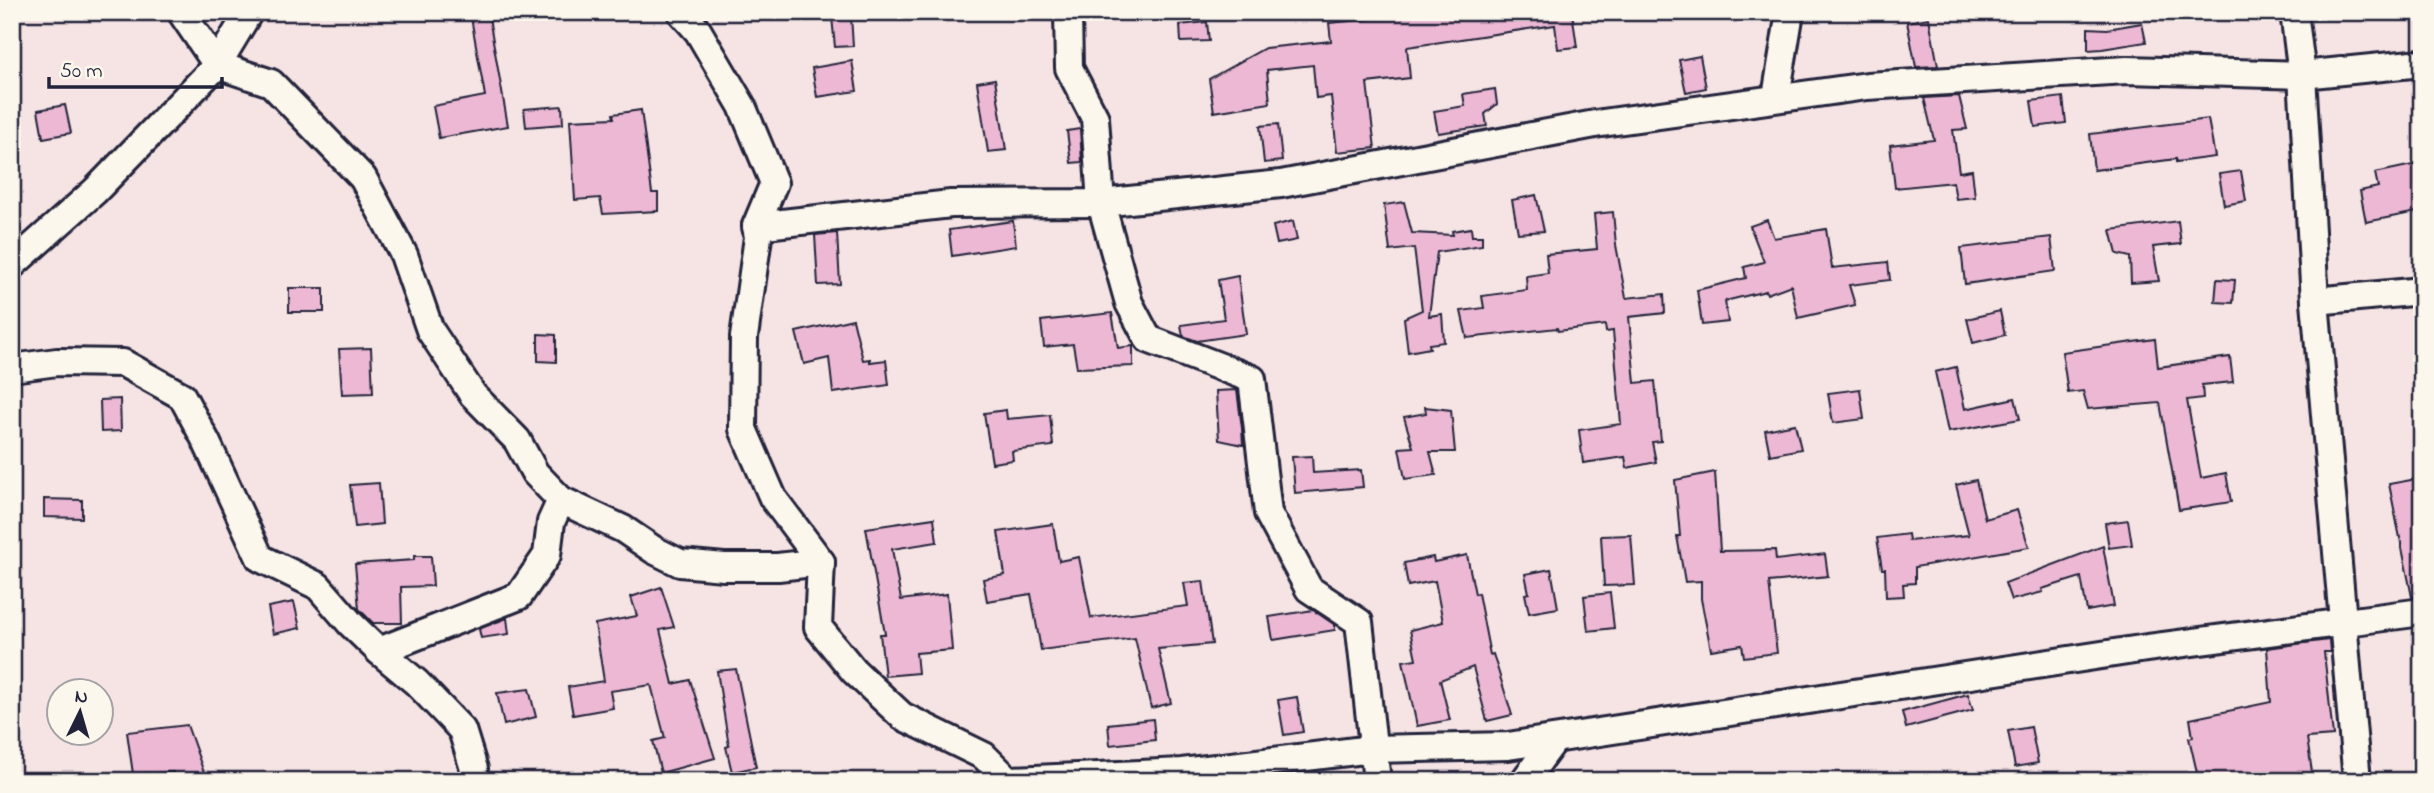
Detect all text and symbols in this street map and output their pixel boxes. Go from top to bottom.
scale bar [49,46,222,90]
text: 50 m [60,57,103,87]
north arrow [46,678,116,748]
text: N [74,684,89,712]

